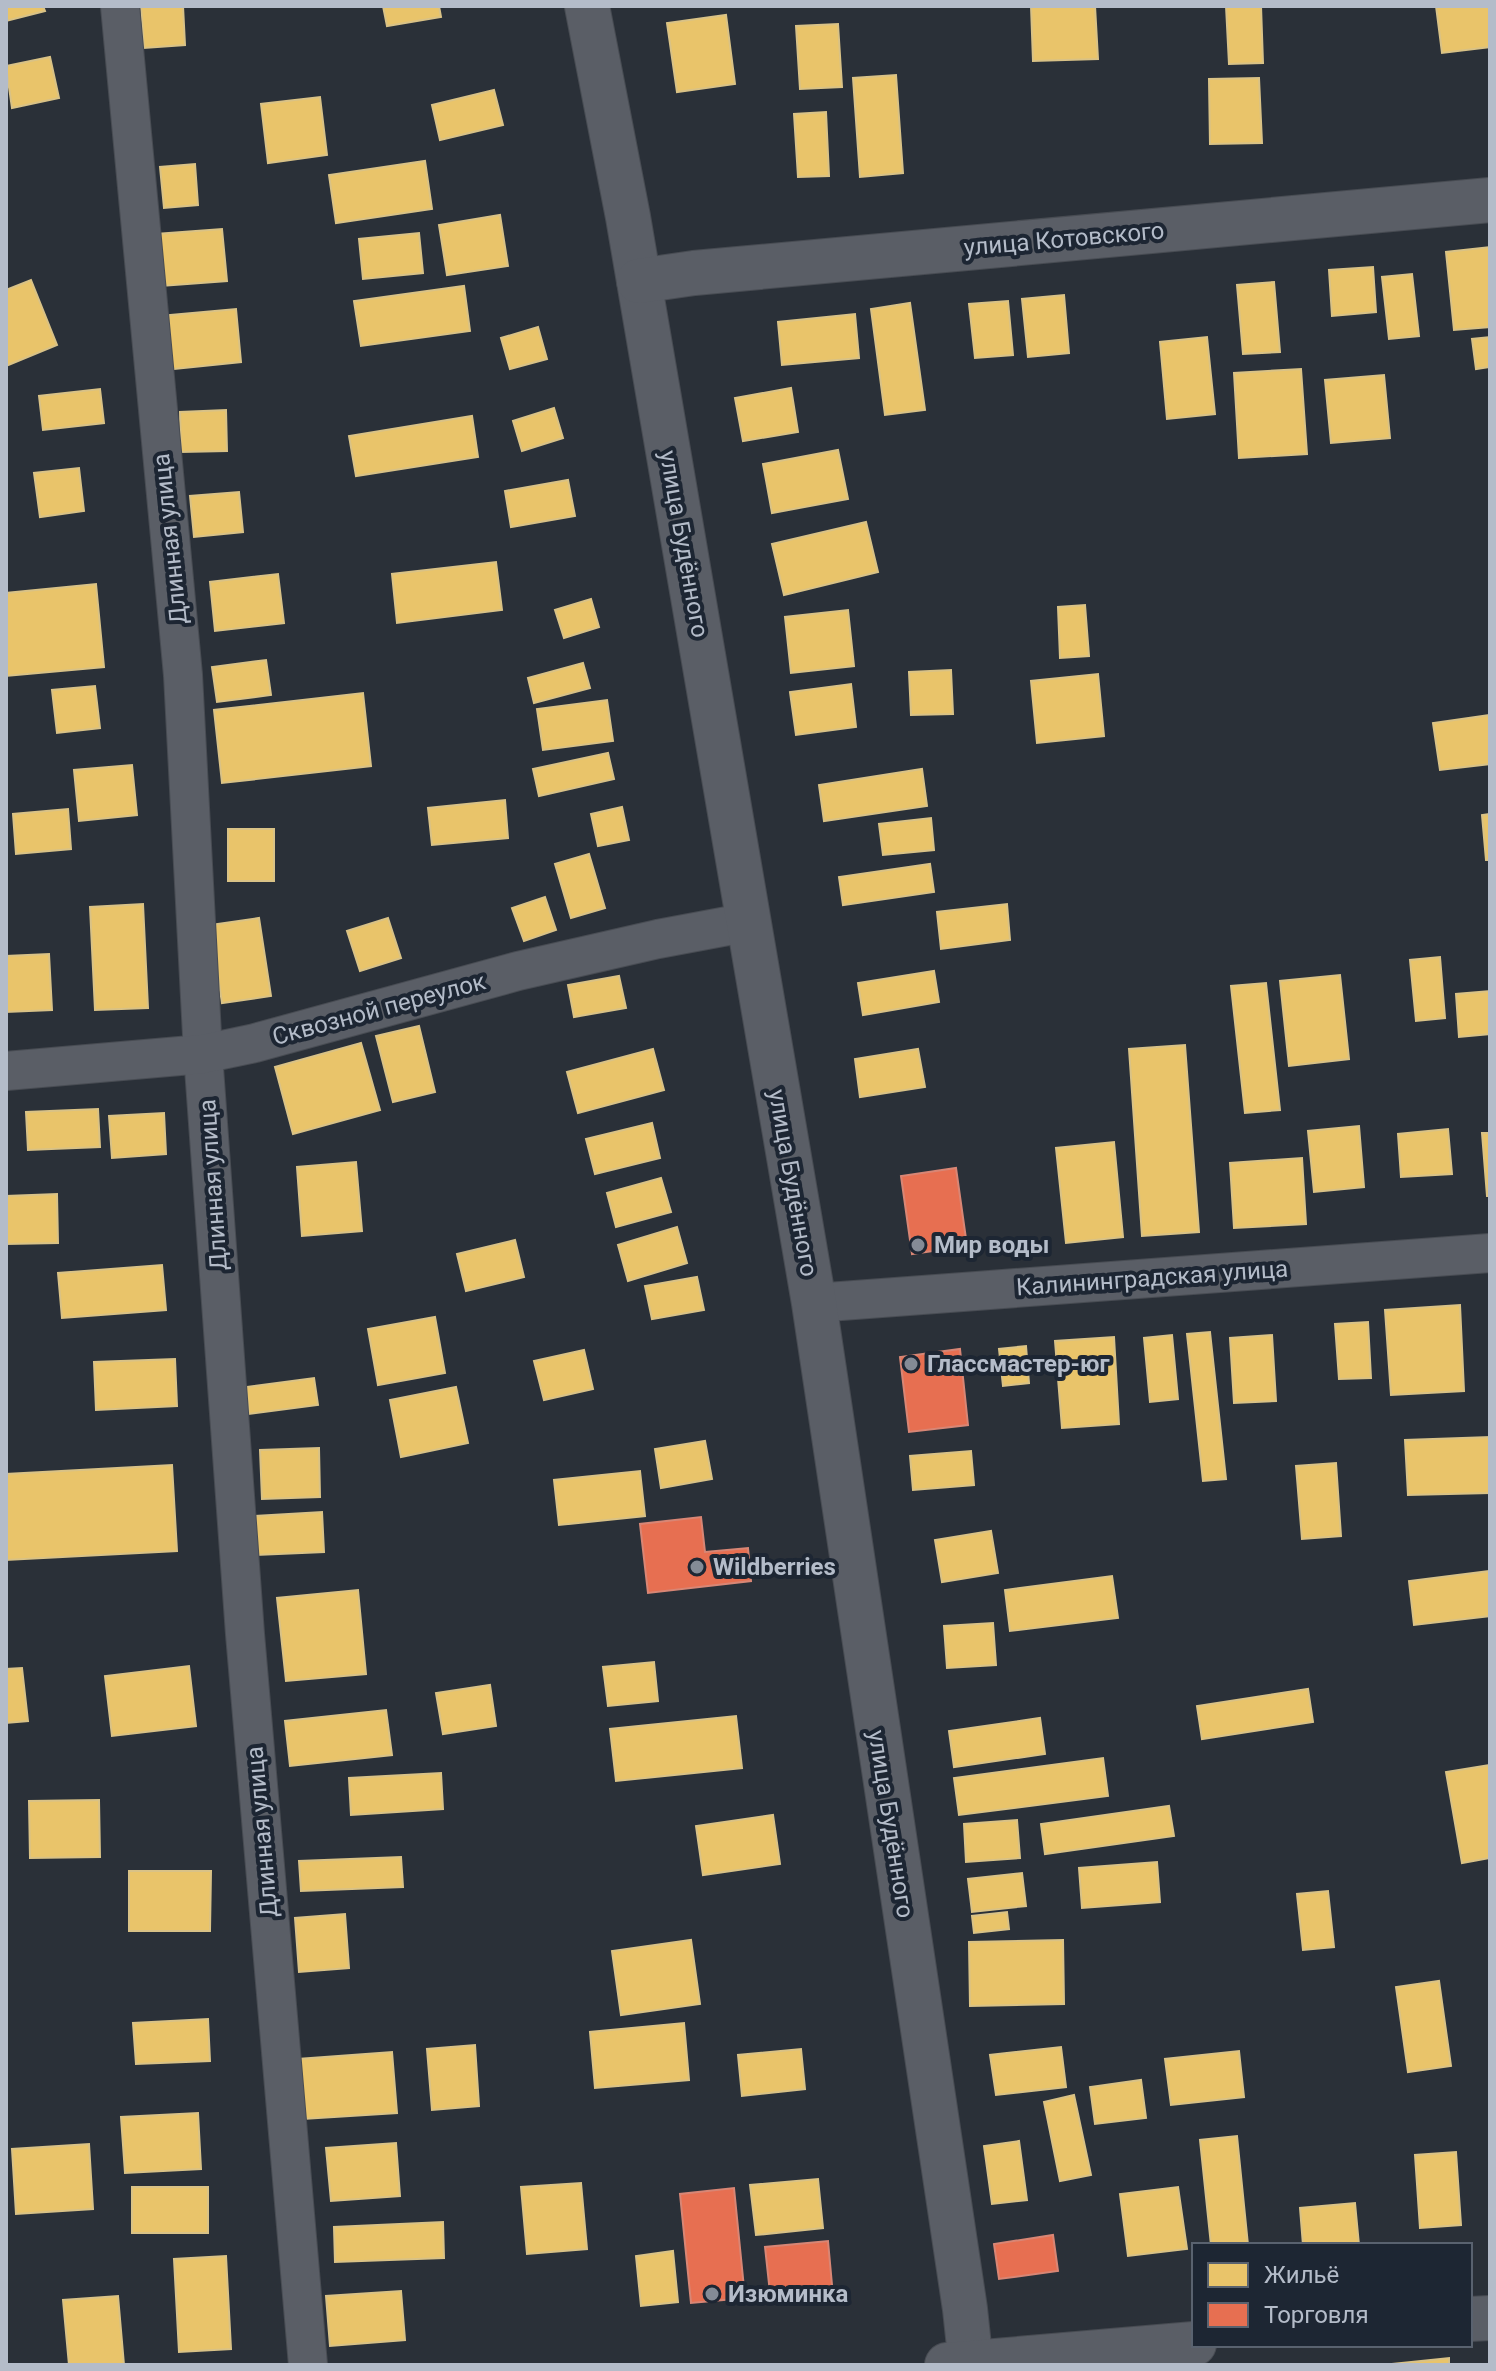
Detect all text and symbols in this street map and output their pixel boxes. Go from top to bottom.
street label: улица Котовского [962,216,1166,262]
street label: улица Будённого [654,448,714,640]
street label: Длинная улица [147,452,193,626]
street label: Сквозной переулок [269,967,489,1051]
street label: улица Будённого [763,1087,823,1279]
street label: Длинная улица [193,1098,233,1272]
place label: Мир воды [934,1231,1049,1259]
marker: Мир воды [909,1236,927,1254]
street label: Калининградская улица [1015,1255,1289,1301]
place label: Глассмастер-юг [927,1350,1109,1378]
marker: Глассмастер-юг [902,1355,920,1373]
place label: Wildberries [713,1553,836,1581]
marker: Wildberries [688,1558,706,1576]
street label: улица Будённого [862,1728,920,1920]
street label: Длинная улица [241,1745,283,1919]
legend [1192,2243,1472,2347]
text: Жильё [1264,2261,1339,2289]
place label: Изюминка [728,2280,849,2308]
marker: Изюминка [703,2285,721,2303]
text: Торговля [1264,2301,1369,2329]

